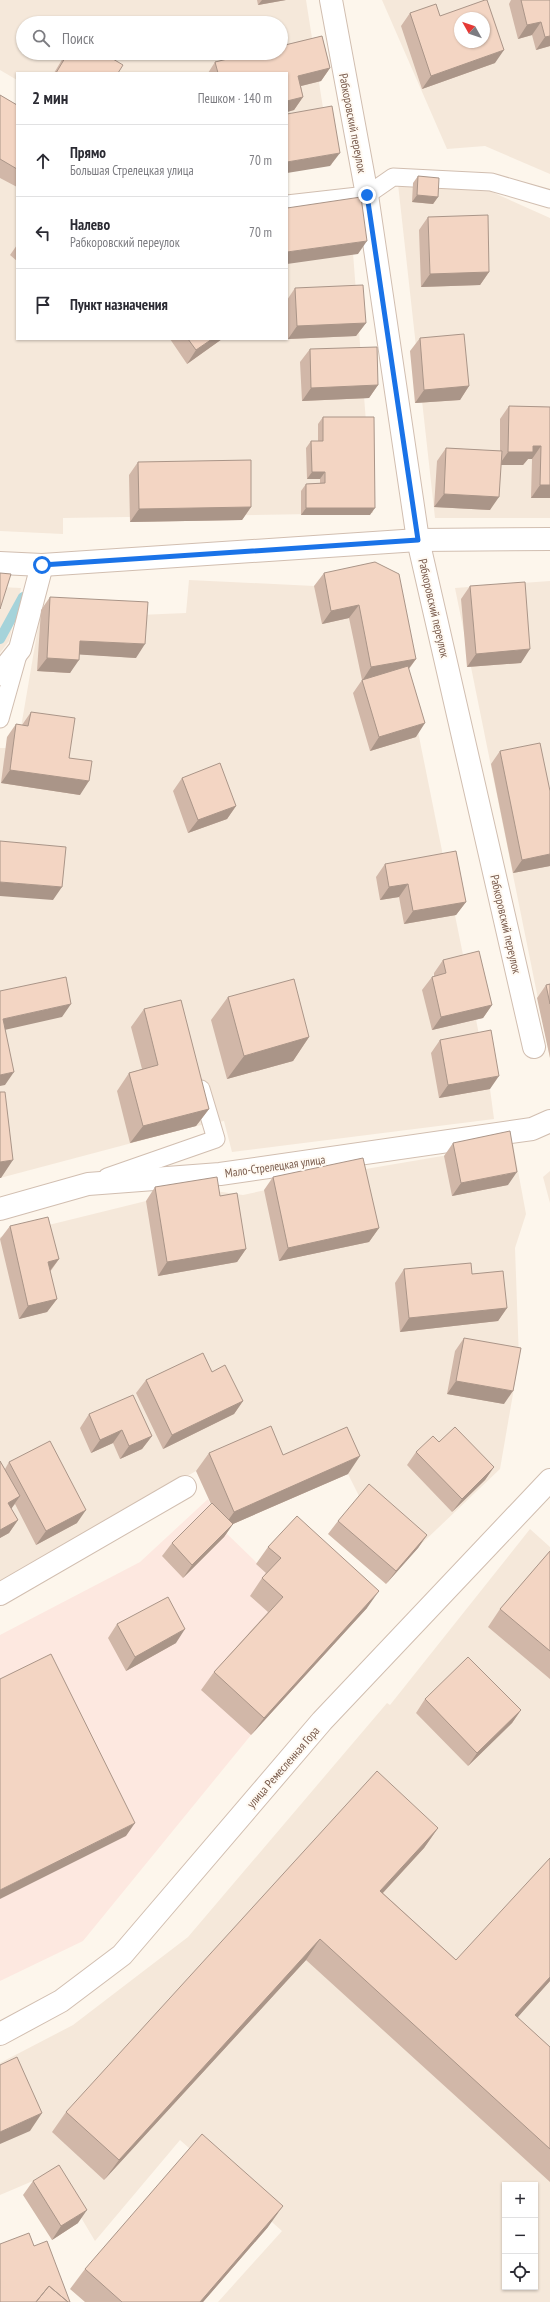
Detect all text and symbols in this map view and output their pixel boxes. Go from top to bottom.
north arrow [454,12,490,48]
search box [16,16,288,60]
icon: search [30,27,52,49]
text: Поиск [62,29,94,48]
street label: Рабкоровский переулок [336,72,370,174]
text: 2 мин [32,87,68,109]
text: Пешком · 140 m [198,90,272,107]
text: Прямо [70,143,106,162]
icon: ahead [32,150,54,172]
text: 70 m [249,152,272,169]
text: Большая Стрелецкая улица [70,162,194,179]
route end [358,186,376,204]
text: Налево [70,215,110,234]
icon: left [32,222,54,244]
text: 70 m [249,224,272,241]
text: Рабкоровский переулок [70,234,180,251]
icon: arrive [32,294,54,316]
text: Пункт назначения [70,295,168,314]
route start [33,556,51,574]
street label: Рабкоровский переулок [415,557,453,659]
street label: Рабкоровский переулок [487,873,525,975]
street label: Мало-Стрелецкая улица [224,1152,326,1180]
street label: улица Ремесленная Гора [244,1723,323,1811]
map controls [502,2182,538,2290]
button: + [502,2182,538,2218]
button: − [502,2218,538,2254]
button: locate [502,2254,538,2290]

